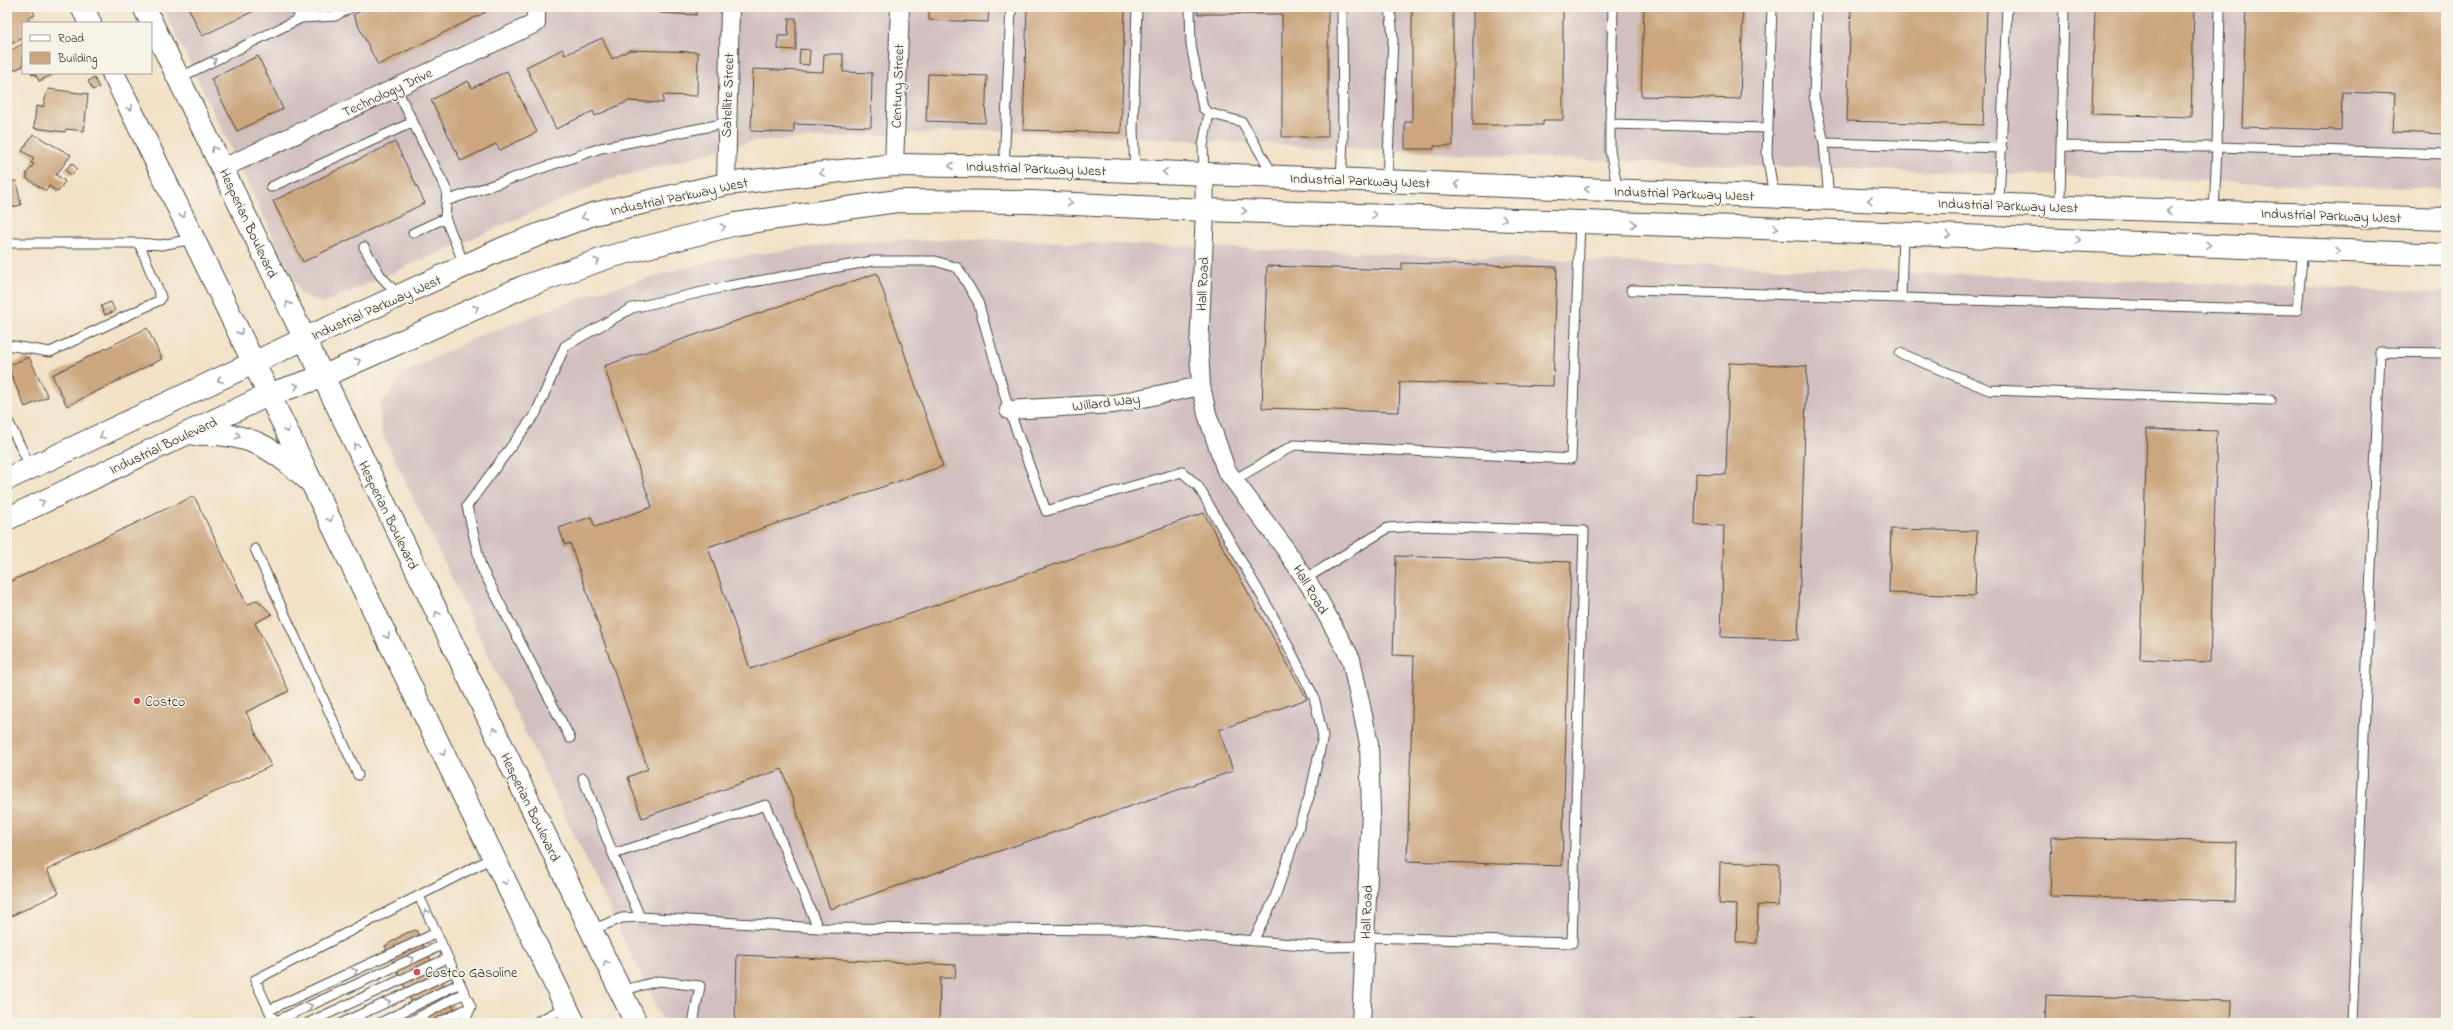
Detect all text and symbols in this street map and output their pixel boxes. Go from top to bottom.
legend [22,22,152,74]
text: Road [58,30,84,48]
street label: Century Street [887,43,911,129]
text: Building [57,50,97,69]
street label: Satellite Street [717,52,740,138]
one-way arrow [209,57,217,65]
street label: Technology Drive [339,63,437,124]
one-way arrow [125,104,133,111]
one-way arrow [211,145,219,153]
street label: Industrial Parkway West [965,157,1107,183]
one-way arrow [948,162,954,170]
street label: Hesperian Boulevard [213,165,282,282]
one-way arrow [819,168,825,177]
one-way arrow [1162,168,1168,176]
street label: Industrial Parkway West [1289,169,1431,195]
street label: Industrial Parkway West [608,173,751,223]
one-way arrow [1454,180,1460,189]
street label: Industrial Parkway West [1613,182,1755,208]
one-way arrow [1584,185,1590,194]
street label: Industrial Parkway West [1937,194,2079,220]
one-way arrow [1867,196,1873,205]
one-way arrow [1067,199,1073,208]
street label: Industrial Parkway West [2260,204,2402,230]
one-way arrow [1241,207,1247,216]
one-way arrow [2166,207,2172,215]
one-way arrow [178,211,186,219]
one-way arrow [1371,211,1377,220]
one-way arrow [581,213,588,221]
one-way arrow [1501,215,1507,224]
one-way arrow [1631,219,1637,228]
one-way arrow [720,224,726,232]
one-way arrow [1773,224,1779,233]
one-way arrow [1945,231,1951,239]
one-way arrow [2075,236,2081,245]
one-way arrow [2205,241,2211,250]
one-way arrow [2335,246,2341,255]
street label: Hall Road [1192,256,1215,312]
one-way arrow [594,257,601,265]
street label: Industrial Parkway West [308,270,446,347]
one-way arrow [285,301,293,308]
one-way arrow [472,305,480,313]
one-way arrow [235,328,243,335]
one-way arrow [353,358,361,366]
one-way arrow [217,375,224,383]
one-way arrow [292,382,299,391]
street label: Willard Way [1071,389,1142,419]
street label: Industrial Boulevard [106,412,221,481]
one-way arrow [282,425,290,433]
one-way arrow [99,431,107,439]
one-way arrow [234,431,241,440]
one-way arrow [353,443,361,451]
street label: Hesperian Boulevard [352,458,423,574]
one-way arrow [38,499,46,507]
one-way arrow [325,515,333,522]
street label: Hall Road [1287,561,1333,619]
one-way arrow [434,610,442,618]
one-way arrow [382,632,390,639]
place label: Costco [145,692,185,713]
marker: Costco [132,696,142,706]
one-way arrow [491,727,499,735]
one-way arrow [438,749,446,756]
street label: Hesperian Boulevard [494,750,565,866]
one-way arrow [501,878,509,886]
street label: Hall Road [1356,884,1379,940]
one-way arrow [423,909,431,916]
one-way arrow [407,956,414,964]
one-way arrow [604,959,611,967]
place label: Costco Gasoline [425,963,518,984]
one-way arrow [352,967,359,975]
marker: Costco Gasoline [412,967,422,977]
one-way arrow [383,999,391,1007]
one-way arrow [306,1002,313,1010]

